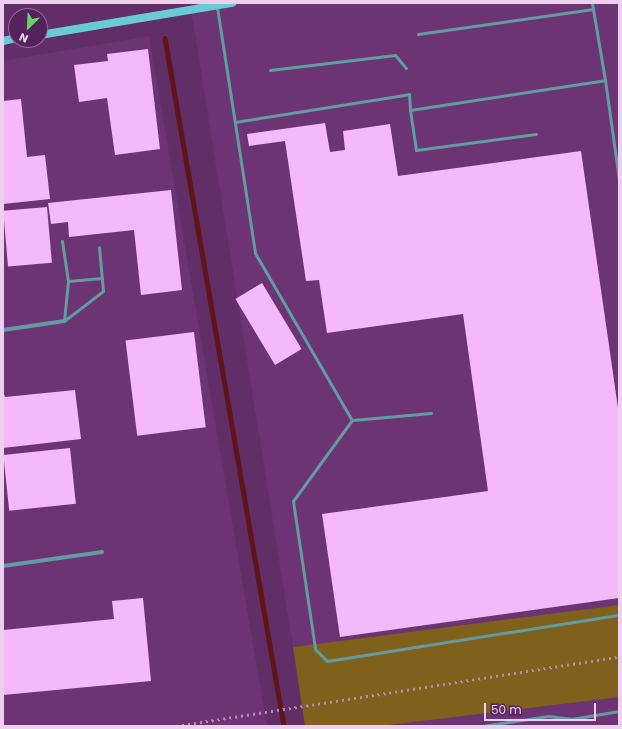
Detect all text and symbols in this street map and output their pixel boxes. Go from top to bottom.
north arrow [8,8,48,48]
text: N [16,29,31,47]
scale bar [486,695,598,721]
text: 50 m [491,701,522,718]

